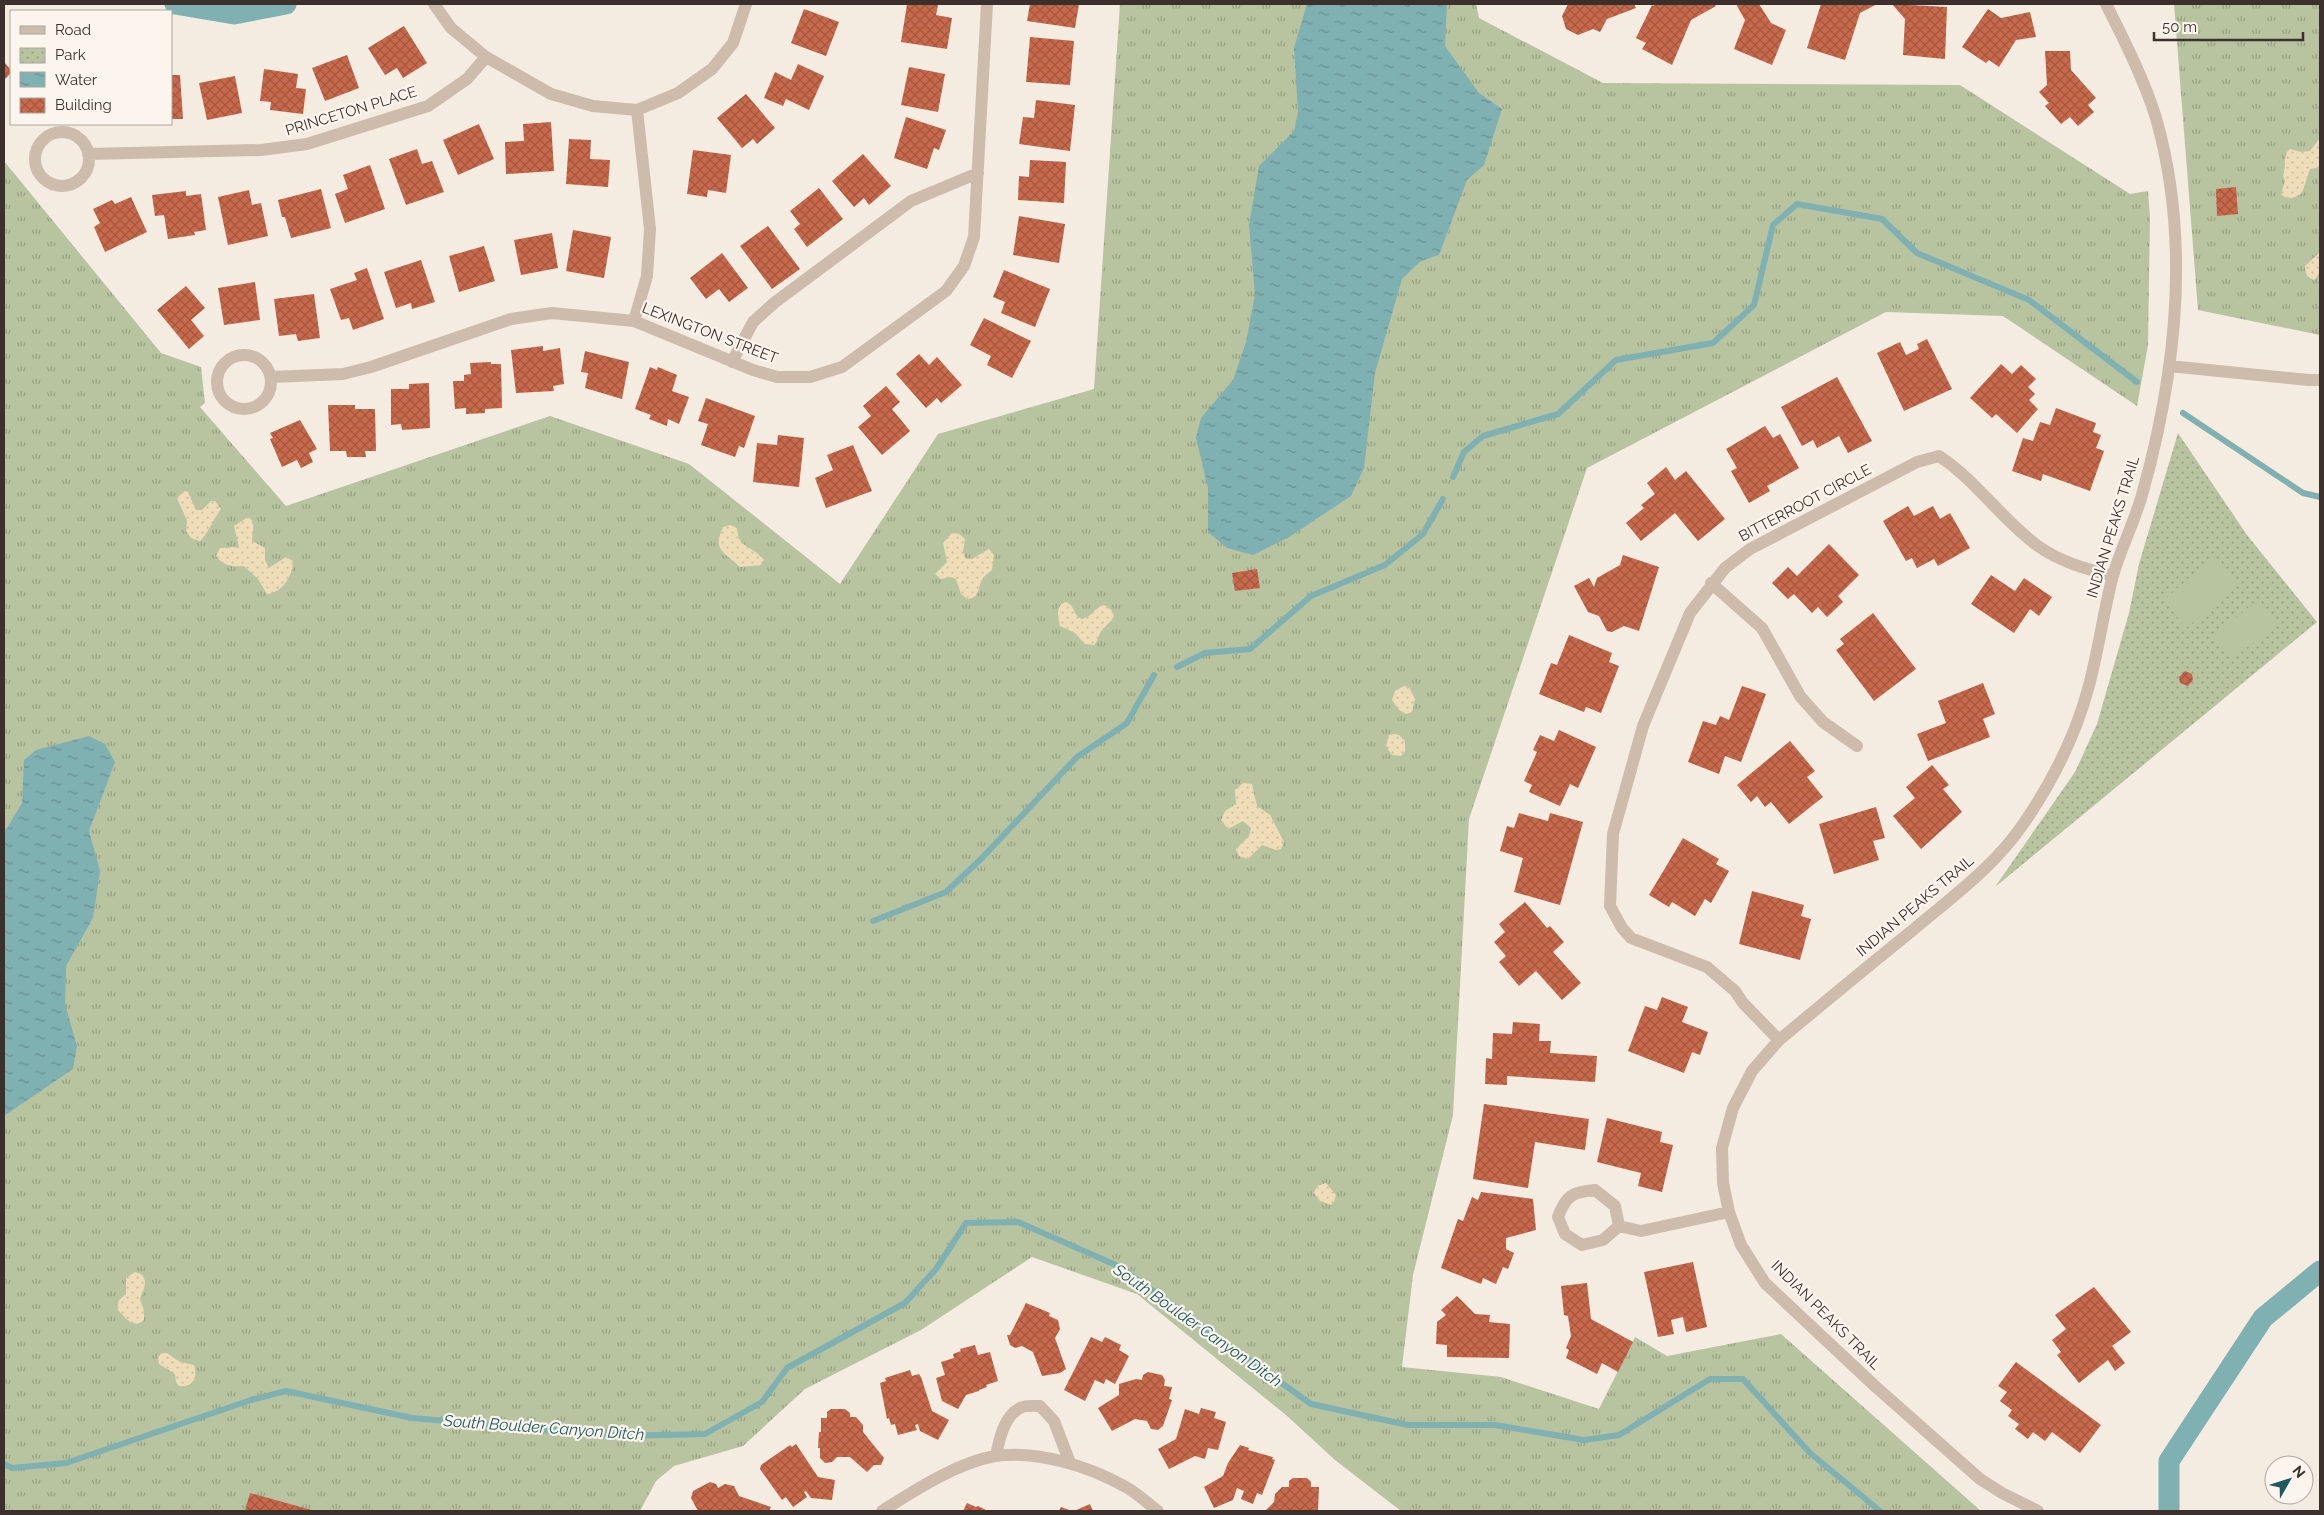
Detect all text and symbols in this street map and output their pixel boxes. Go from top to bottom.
legend [10,10,172,125]
scale bar [2154,10,2303,42]
text: 50 m [2162,18,2197,36]
text: Road [55,21,91,39]
text: Park [55,46,86,64]
text: Water [55,71,98,89]
street label: PRINCETON PLACE [283,82,419,140]
text: Building [55,96,112,114]
street label: LEXINGTON STREET [639,299,781,367]
street label: INDIAN PEAKS TRAIL [2083,454,2143,600]
street label: BITTERROOT CIRCLE [1736,460,1874,546]
street label: INDIAN PEAKS TRAIL [1853,852,1977,960]
street label: INDIAN PEAKS TRAIL [1767,1256,1885,1374]
water label: South Boulder Canyon Ditch [1109,1259,1286,1391]
water label: South Boulder Canyon Ditch [442,1411,645,1444]
north arrow [2264,1455,2314,1505]
text: N [2290,1463,2309,1481]

